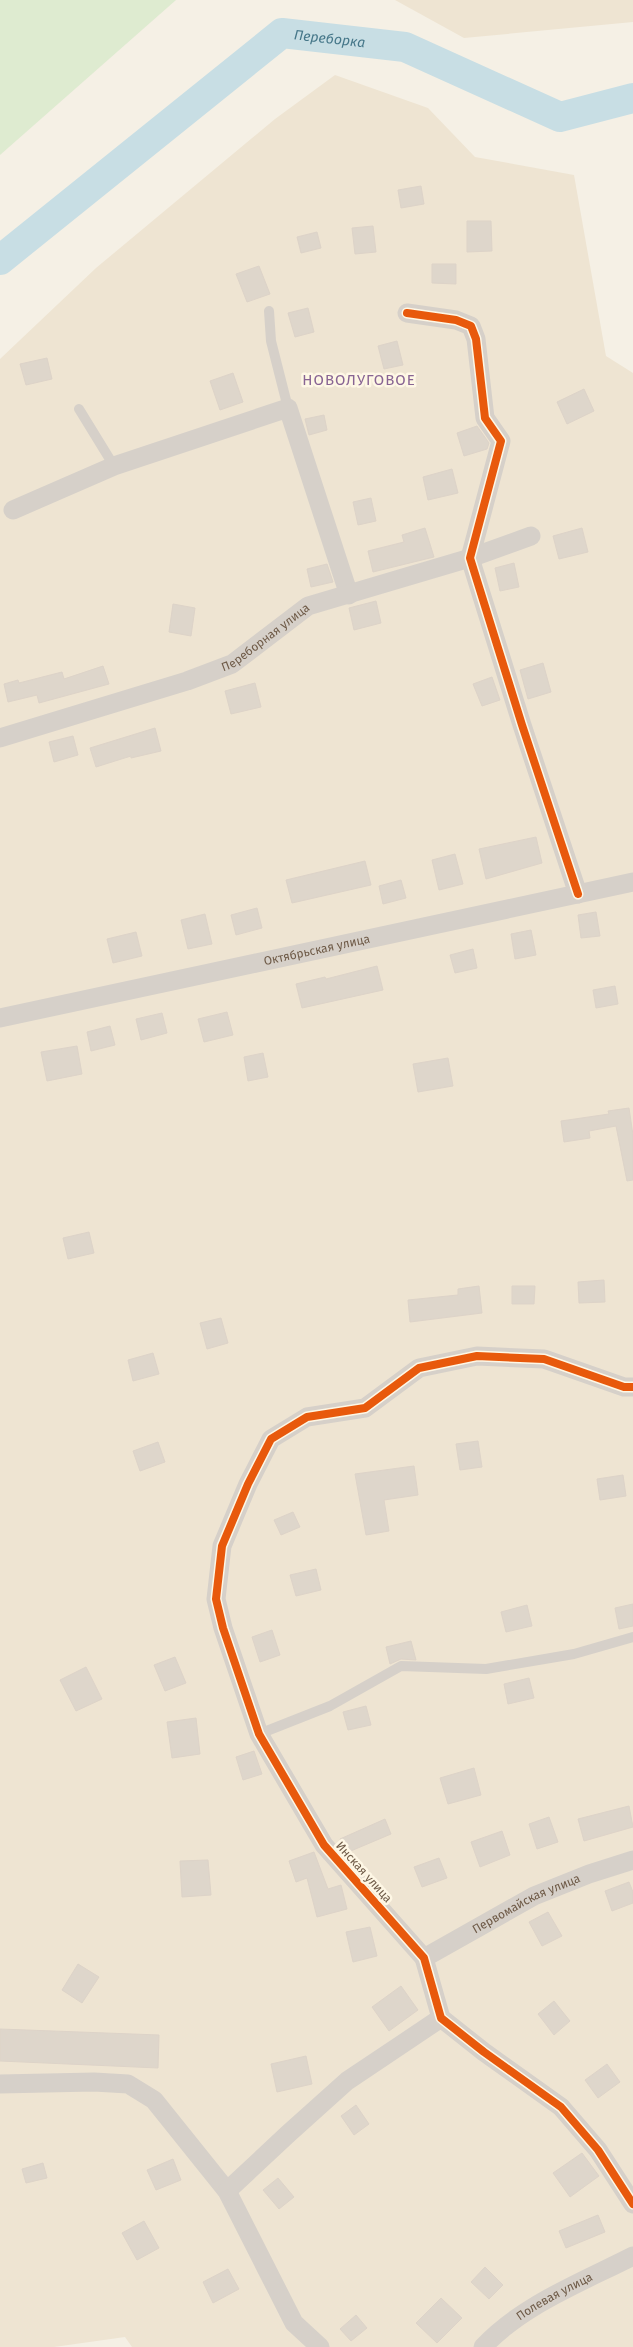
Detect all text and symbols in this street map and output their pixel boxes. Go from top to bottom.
water label: Переборка [293,26,366,51]
district label: НОВОЛУГОВОЕ [302,371,416,389]
street label: Переборная улица [219,600,312,674]
street label: Октябрьская улица [262,932,371,968]
street label: Инская улица [333,1839,395,1905]
street label: Первомайская улица [470,1871,582,1936]
street label: Полевая улица [514,2270,595,2323]

